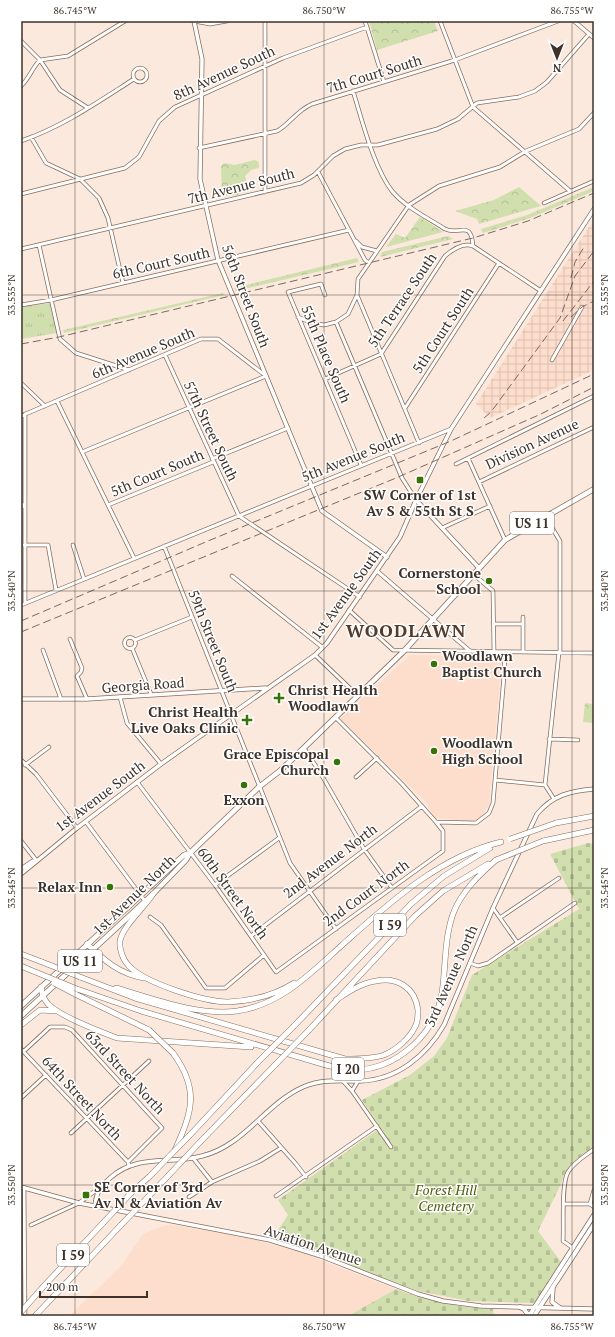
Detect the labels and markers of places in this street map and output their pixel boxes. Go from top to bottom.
marker: SW Corner of 1st Av S & 55th St S [415,475,425,485]
place label: SW Corner of 1st Av S & 55th St S [364,485,477,520]
place label: Cornerstone School [398,563,481,598]
marker: Cornerstone School [484,576,494,586]
place label: Woodlawn Baptist Church [442,646,542,681]
marker: Woodlawn Baptist Church [429,659,439,669]
place label: Christ Health Woodlawn [288,680,378,715]
marker: Christ Health Woodlawn [273,692,285,704]
place label: Christ Health Live Oaks Clinic [131,702,238,737]
marker: Christ Health Live Oaks Clinic [241,714,253,726]
place label: Woodlawn High School [442,733,523,768]
place label: Grace Episcopal Church [224,744,329,779]
marker: Woodlawn High School [429,746,439,756]
marker: Grace Episcopal Church [332,757,342,767]
marker: Exxon [239,780,249,790]
place label: Exxon [223,790,265,809]
place label: Relax Inn [38,877,102,896]
marker: Relax Inn [105,882,115,892]
place label: SE Corner of 3rd Av N & Aviation Av [94,1177,223,1212]
marker: SE Corner of 3rd Av N & Aviation Av [81,1190,91,1200]

